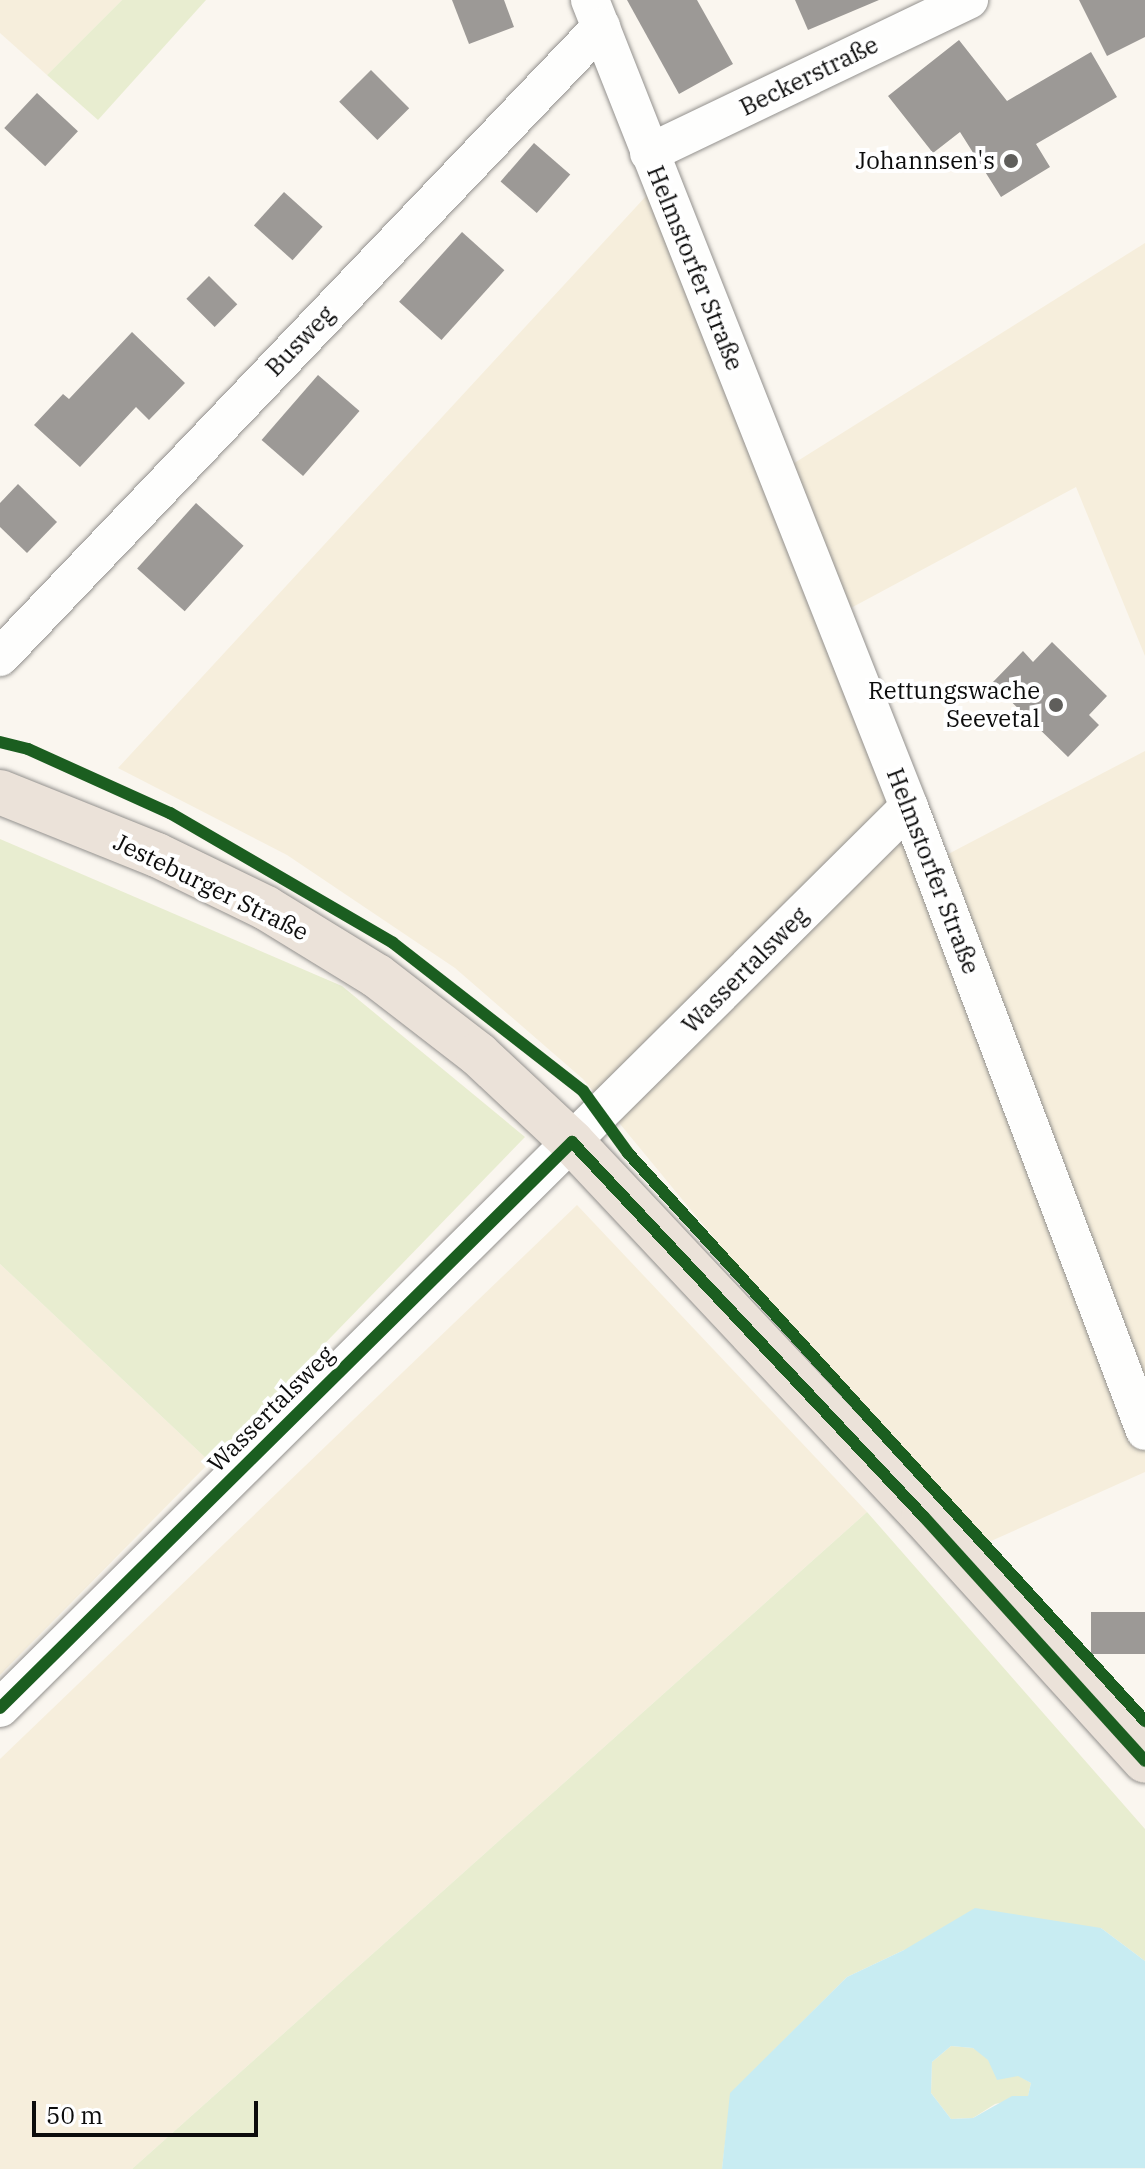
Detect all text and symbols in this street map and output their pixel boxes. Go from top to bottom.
street label: Beckerstraße [735,30,883,122]
place label: Johannsen's [856,147,995,175]
marker: Johannsen's [1002,152,1020,170]
street label: Helmstorfer Straße [641,162,749,374]
street label: Busweg [260,300,340,382]
place label: Rettungswache Seevetal [868,677,1040,733]
marker: Rettungswache Seevetal [1047,696,1065,714]
street label: Helmstorfer Straße [880,764,986,978]
street label: Jesteburger Straße [109,827,313,947]
street label: Wassertalsweg [676,901,814,1039]
street label: Wassertalsweg [202,1340,340,1478]
scale bar [36,2085,262,2135]
text: 50 m [46,2099,103,2131]

